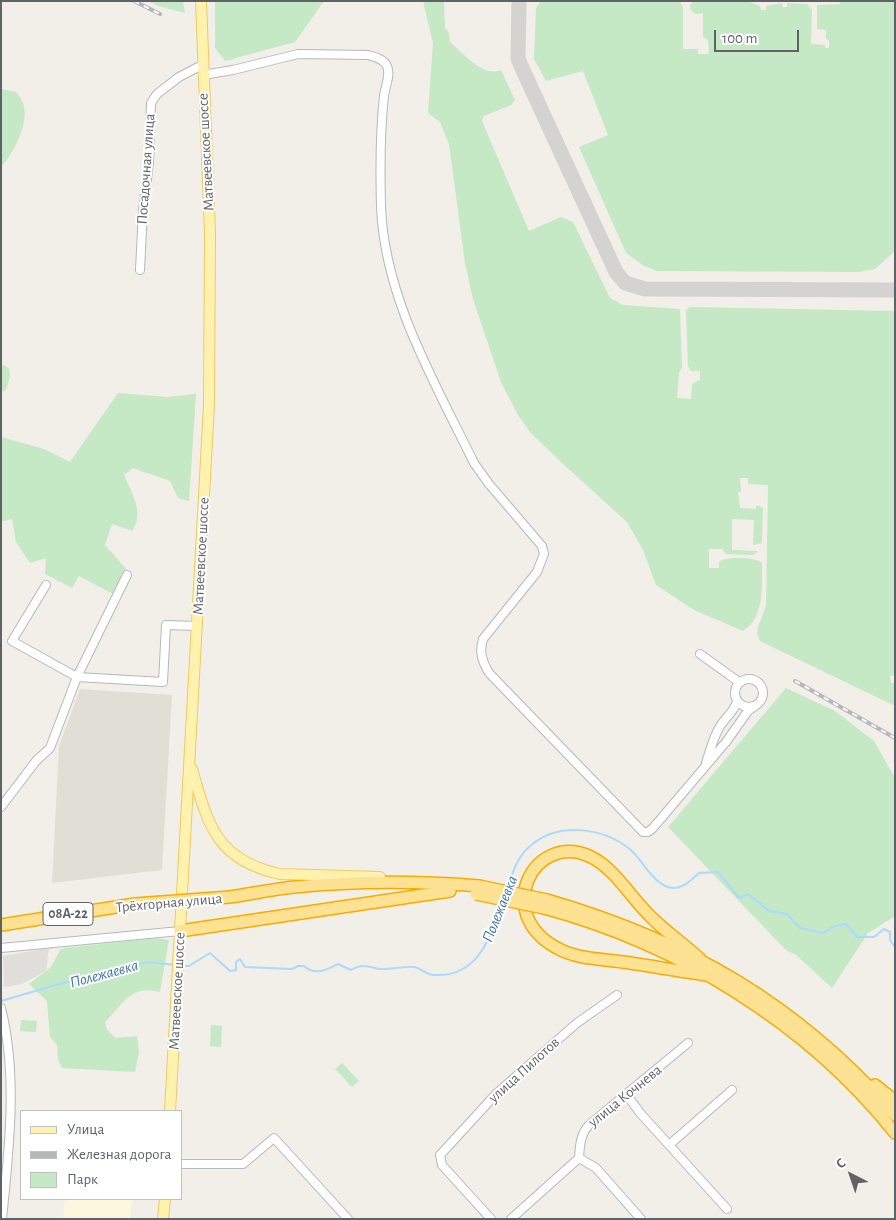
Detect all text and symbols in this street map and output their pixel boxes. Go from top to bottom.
scale bar [716,20,801,52]
text: 100 m [722,31,757,46]
street label: Матвеевское шоссе [194,93,218,211]
street label: Посадочная улица [133,113,159,225]
street label: Матвеевское шоссе [189,497,213,615]
water label: Полежаевка [478,873,522,945]
street label: Трёхгорная улица [115,889,223,917]
road number: 08А-22 [43,902,93,926]
street label: Матвеевское шоссе [165,932,189,1050]
water label: Полежаевка [68,956,140,992]
street label: улица Пилотов [485,1033,563,1107]
street label: улица Кочнева [585,1061,665,1131]
legend [20,1110,182,1200]
text: Улица [67,1122,104,1137]
text: Железная дорога [67,1147,171,1162]
north arrow [826,1150,876,1200]
text: С [834,1156,849,1172]
text: Парк [67,1172,98,1187]

